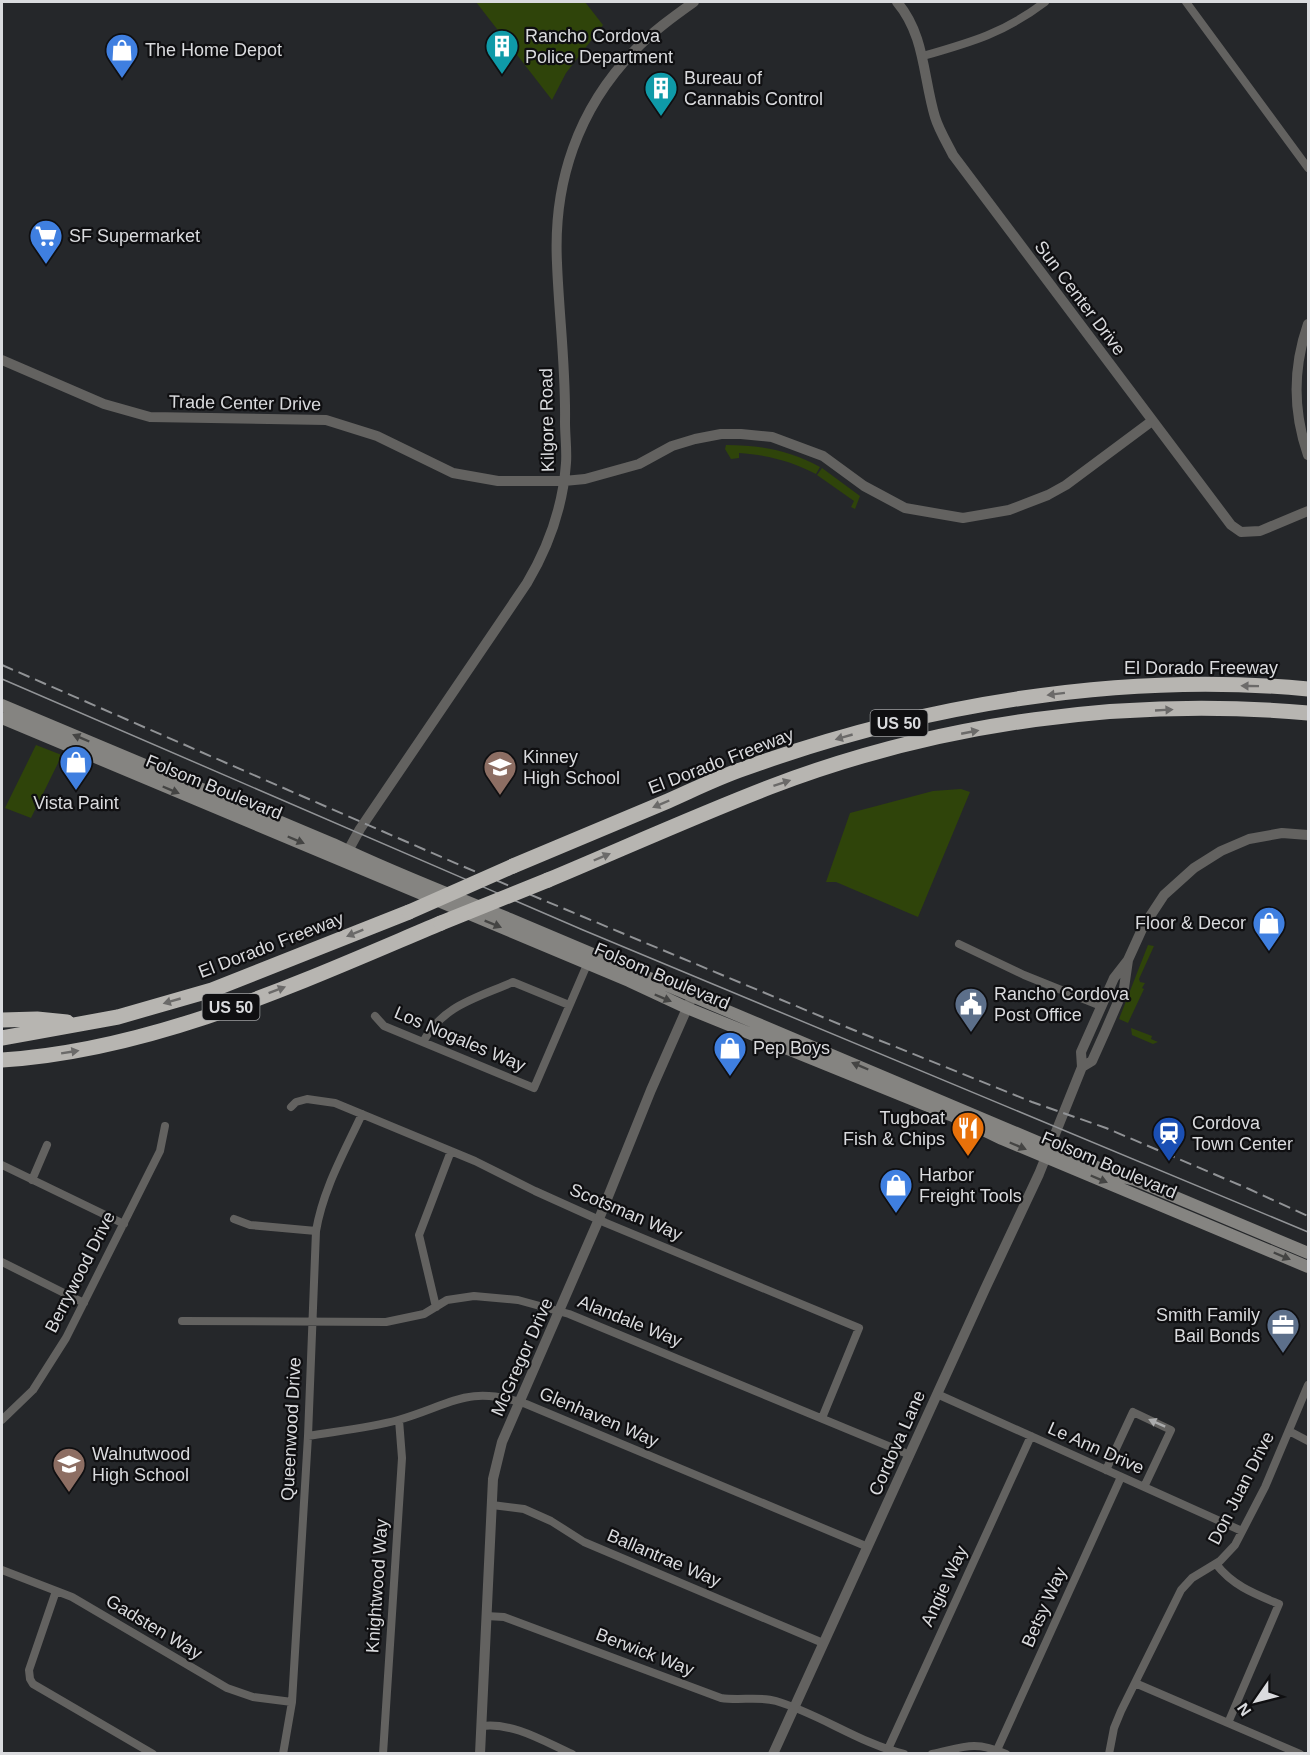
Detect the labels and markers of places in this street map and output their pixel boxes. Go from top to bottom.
place label: Rancho Cordova Police Department [525,26,673,67]
building icon: Rancho Cordova Police Department [484,28,520,75]
shop icon: The Home Depot [104,32,140,79]
place label: The Home Depot [145,40,282,60]
place label: Bureau of Cannabis Control [684,68,823,109]
building icon: Bureau of Cannabis Control [643,70,679,117]
supermarket icon: SF Supermarket [28,218,64,265]
place label: SF Supermarket [69,226,200,246]
shop icon: Vista Paint [58,744,94,791]
place label: Kinney High School [523,747,620,788]
school or university icon: Kinney High School [482,749,518,796]
place label: Vista Paint [33,793,119,813]
shop icon: Floor & Decor [1251,905,1287,952]
place label: Floor & Decor [1135,913,1246,933]
place label: Rancho Cordova Post Office [994,984,1130,1025]
public building icon: Rancho Cordova Post Office [953,986,989,1033]
shop icon: Pep Boys [712,1030,748,1077]
place label: Pep Boys [753,1038,830,1058]
place label: Tugboat Fish & Chips [843,1108,945,1149]
restaurant icon: Tugboat Fish & Chips [950,1110,986,1157]
place label: Cordova Town Center [1192,1113,1293,1154]
station icon: Cordova Town Center [1151,1115,1187,1162]
place label: Harbor Freight Tools [919,1165,1022,1206]
shop icon: Harbor Freight Tools [878,1167,914,1214]
place label: Smith Family Bail Bonds [1156,1305,1260,1346]
office icon: Smith Family Bail Bonds [1265,1307,1301,1354]
place label: Walnutwood High School [92,1444,190,1485]
school or university icon: Walnutwood High School [51,1446,87,1493]

